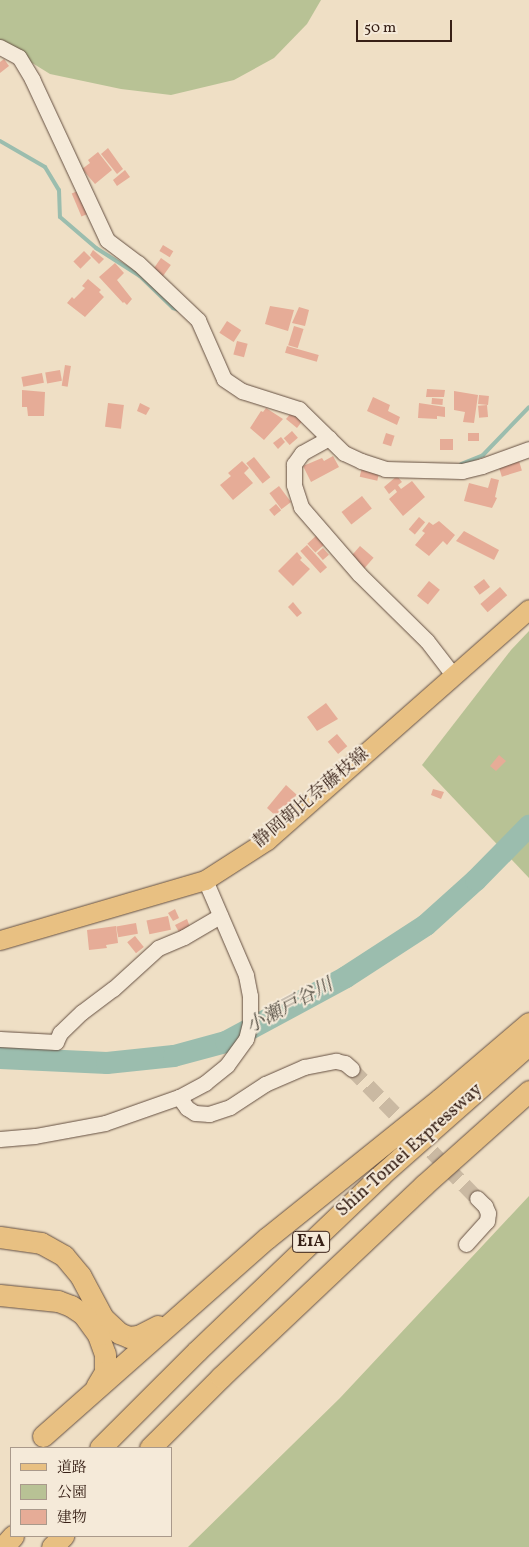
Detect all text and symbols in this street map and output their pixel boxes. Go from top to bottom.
scale bar [359,10,455,42]
text: 50 m [364,18,396,39]
street label: 静岡朝比奈藤枝線 [250,744,374,854]
water label: 小瀬戸谷川 [243,975,337,1039]
street label: Shin-Tomei Expressway [333,1080,487,1222]
road number: E1A [291,1228,331,1256]
legend [10,1447,172,1537]
text: 道路 [57,1458,87,1479]
text: 公園 [57,1483,87,1504]
text: 建物 [57,1508,87,1529]

